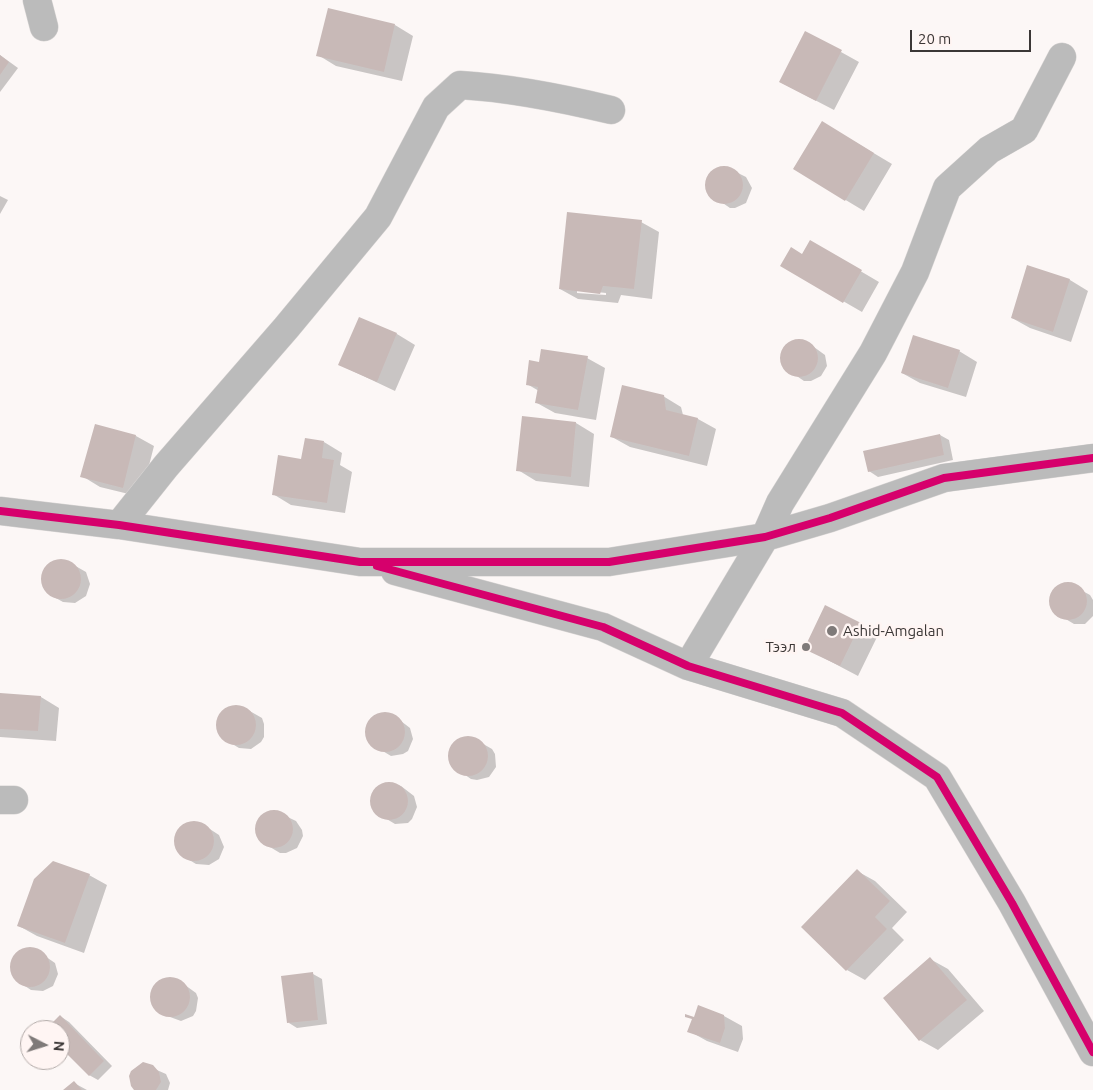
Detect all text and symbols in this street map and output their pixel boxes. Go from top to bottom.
scale bar [913,20,1034,52]
text: 20 m [918,30,951,47]
place label: Ashid-Amgalan [843,622,944,640]
marker: Ashid-Amgalan [825,624,839,638]
place label: Тээл [765,638,796,656]
marker: Тээл [800,641,812,653]
north arrow [20,1020,70,1070]
text: N [51,1040,67,1052]

